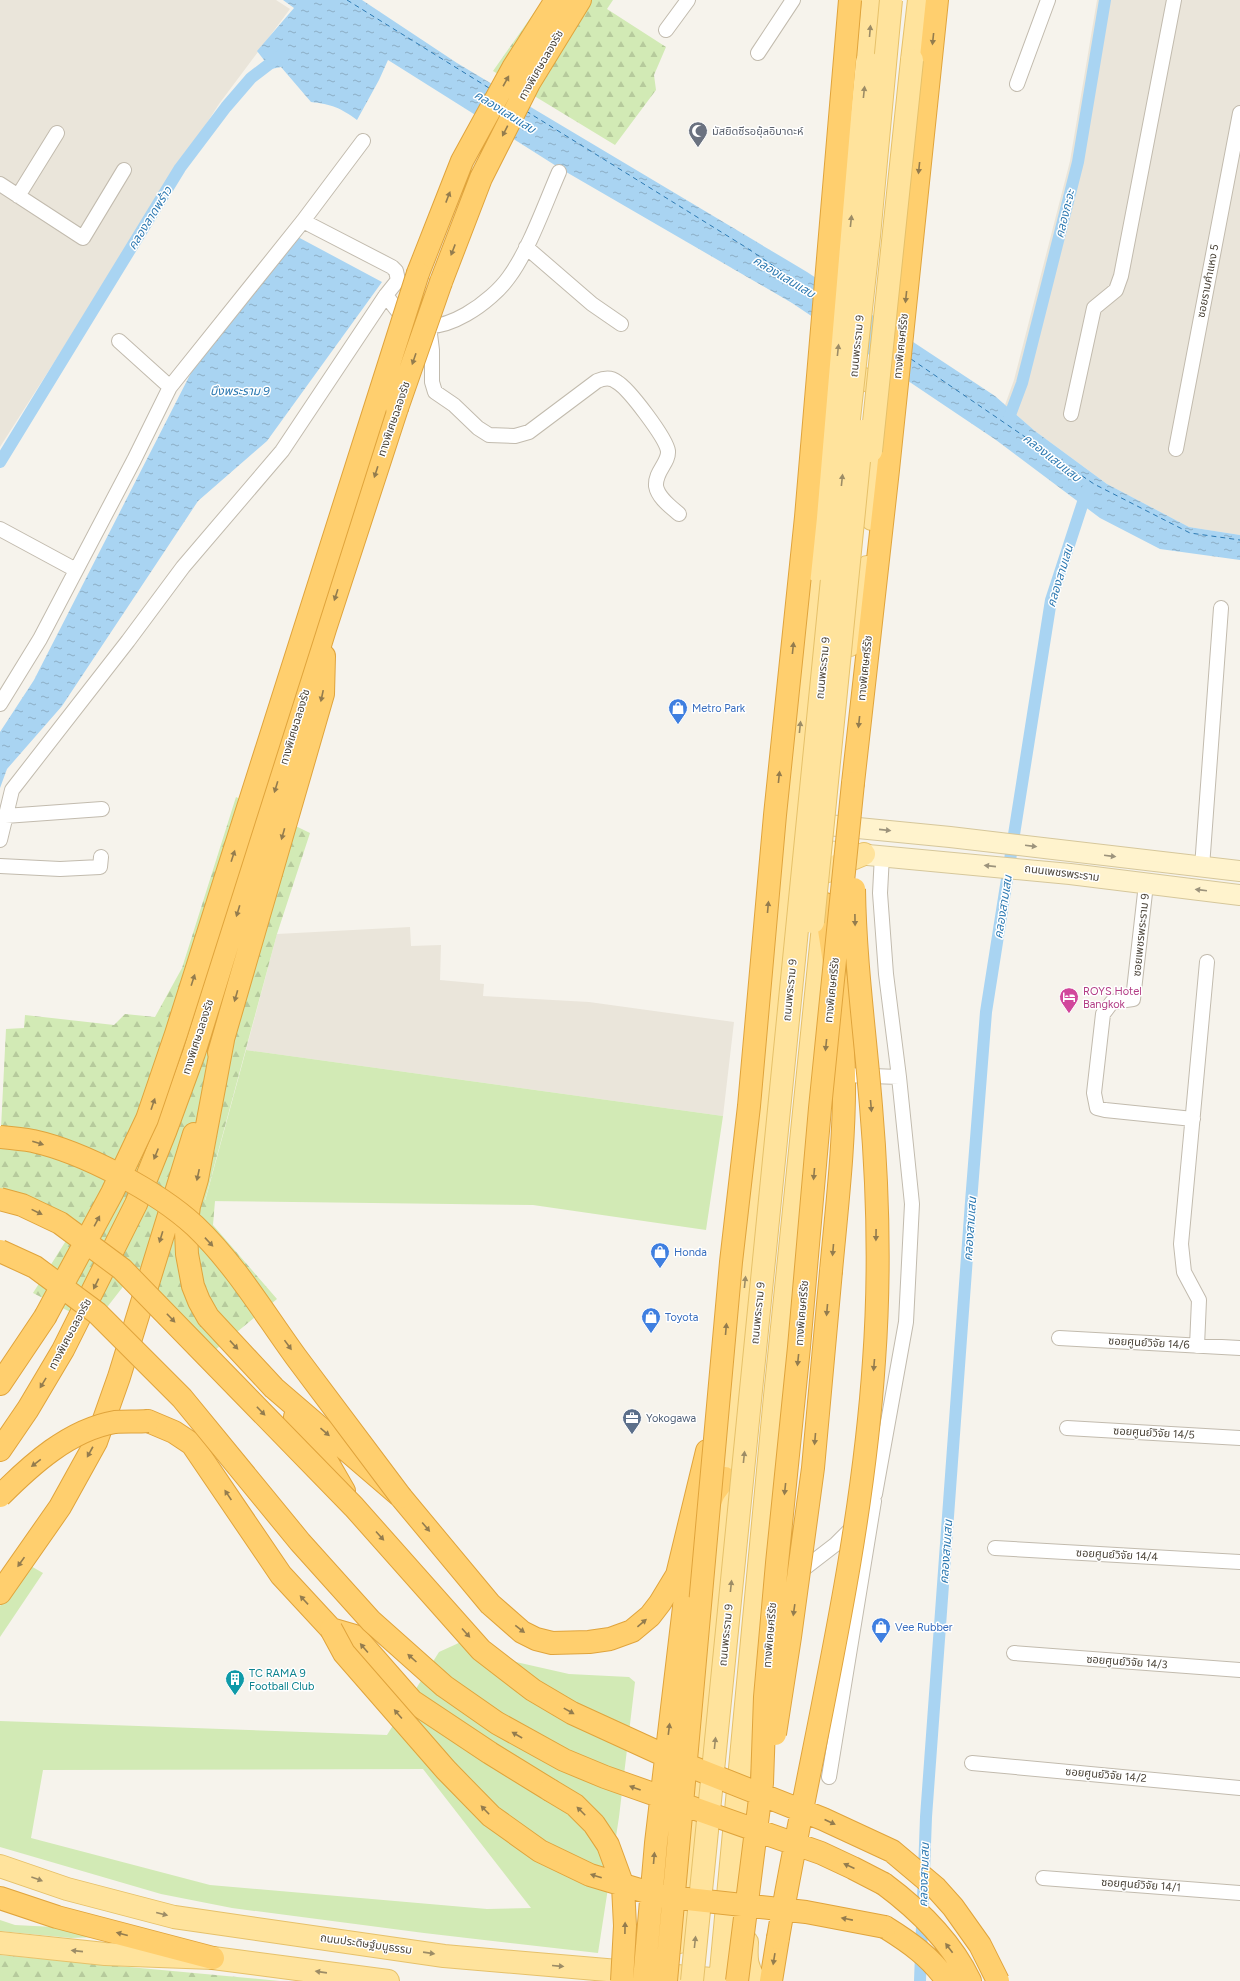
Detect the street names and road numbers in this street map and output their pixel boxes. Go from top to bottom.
street label: ทางพิเศษฉลองรัช [516,28,566,102]
street label: ซอยรามคำแหง 5 [1195,243,1221,319]
street label: ทางพิเศษศรีรัช [891,313,911,379]
street label: ถนนพระราม 9 [847,314,867,378]
street label: ทางพิเศษฉลองรัช [375,380,413,458]
street label: ทางพิเศษศรีรัช [855,635,875,701]
street label: ถนนพระราม 9 [813,636,833,700]
street label: ทางพิเศษฉลองรัช [277,688,313,766]
street label: ถนนเพชรพระราม [1024,862,1100,884]
street label: ซอยเพชรพระราม 9 [1130,893,1152,977]
street label: ทางพิเศษศรีรัช [822,957,842,1023]
street label: ถนนพระราม 9 [780,958,800,1022]
street label: ทางพิเศษฉลองรัช [180,998,216,1076]
street label: ทางพิเศษศรีรัช [793,1280,811,1346]
street label: ถนนพระราม 9 [748,1281,768,1345]
street label: ทางพิเศษฉลองรัช [46,1296,94,1372]
street label: ซอยศูนย์วิจัย 14/6 [1108,1334,1190,1352]
street label: ซอยศูนย์วิจัย 14/5 [1113,1424,1195,1442]
street label: ซอยศูนย์วิจัย 14/4 [1076,1546,1159,1564]
street label: ทางพิเศษศรีรัช [761,1602,779,1668]
street label: ถนนพระราม 9 [716,1603,736,1667]
street label: ซอยศูนย์วิจัย 14/3 [1086,1653,1168,1671]
street label: ซอยศูนย์วิจัย 14/2 [1065,1765,1147,1785]
street label: ซอยศูนย์วิจัย 14/1 [1101,1876,1181,1894]
street label: ถนนประดิษฐ์มนูธรรม [319,1931,413,1957]

